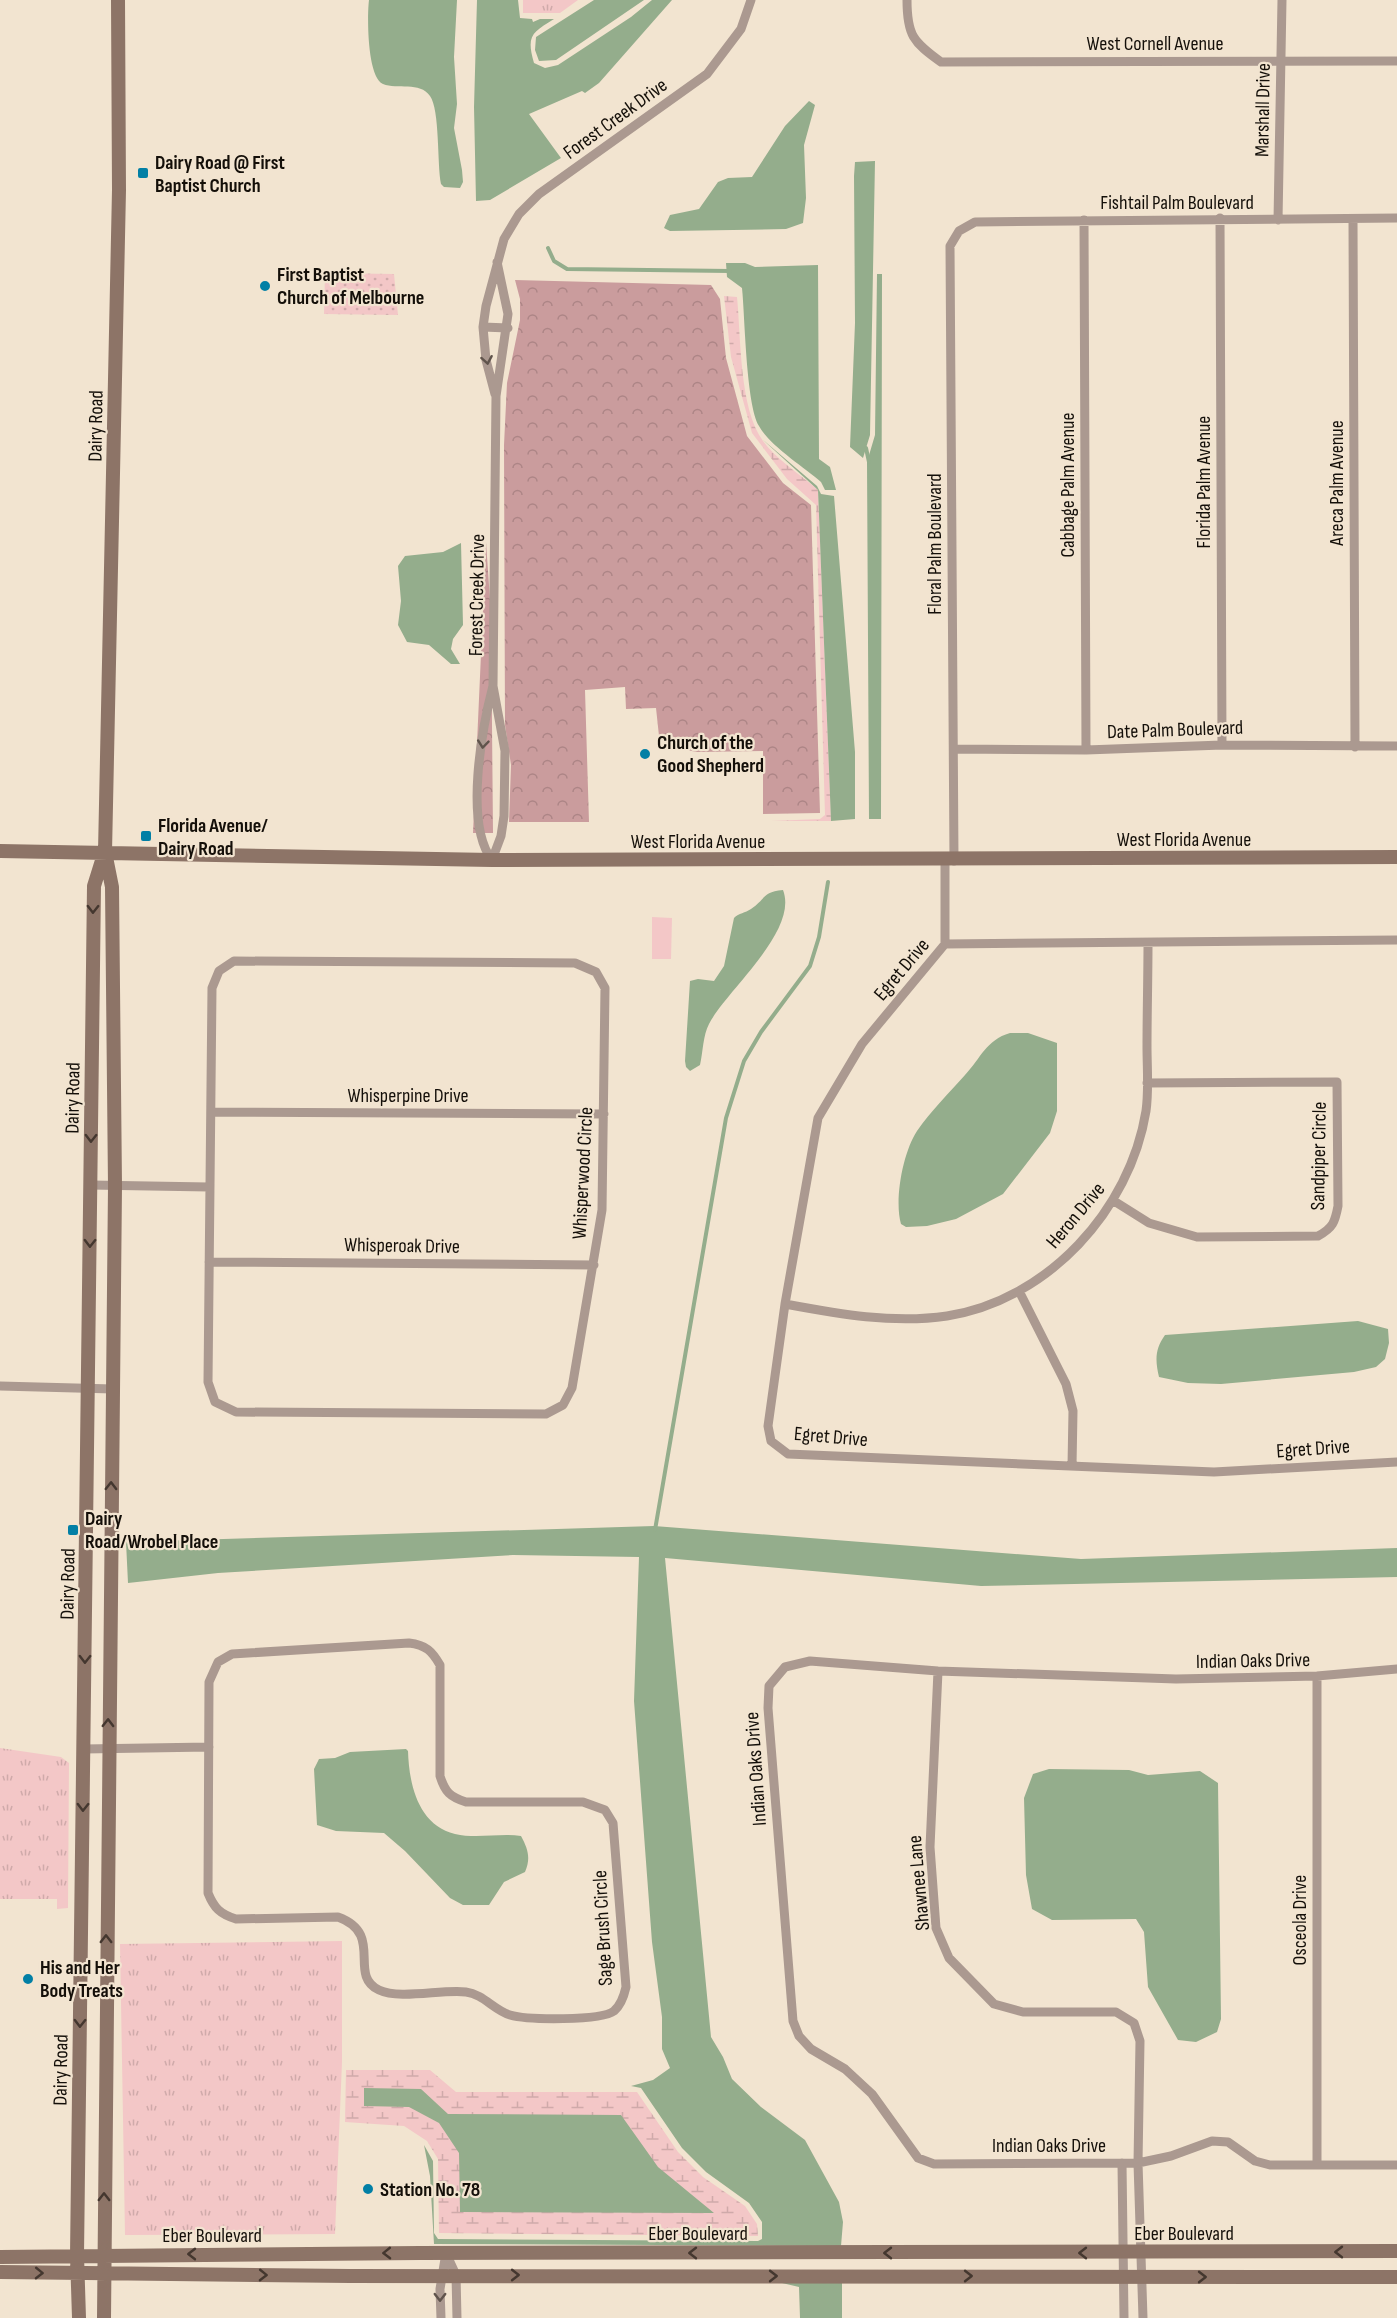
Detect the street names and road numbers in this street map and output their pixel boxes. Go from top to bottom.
street label: West Cornell Avenue [1087,32,1223,56]
street label: Marshall Drive [1250,63,1276,157]
street label: Forest Creek Drive [559,73,672,164]
street label: Fishtail Palm Boulevard [1100,191,1254,215]
street label: Dairy Road [83,390,109,462]
street label: Cabbage Palm Avenue [1056,413,1080,557]
street label: Florida Palm Avenue [1192,416,1216,548]
street label: Areca Palm Avenue [1325,420,1349,547]
street label: Floral Palm Boulevard [923,473,947,615]
street label: Forest Creek Drive [464,534,490,656]
street label: Date Palm Boulevard [1107,716,1244,744]
street label: West Florida Avenue [1117,828,1251,852]
street label: West Florida Avenue [631,830,765,854]
street label: Egret Drive [869,934,935,1006]
street label: Dairy Road [60,1062,86,1134]
street label: Whisperpine Drive [347,1084,469,1108]
street label: Sandpiper Circle [1306,1101,1332,1211]
street label: Whisperwood Circle [568,1106,598,1240]
street label: Heron Drive [1041,1178,1110,1253]
street label: Whisperoak Drive [344,1233,460,1259]
street label: Egret Drive [793,1422,869,1452]
street label: Egret Drive [1275,1434,1351,1464]
street label: Dairy Road [55,1548,81,1620]
street label: Indian Oaks Drive [1196,1648,1310,1674]
street label: Indian Oaks Drive [740,1711,772,1827]
street label: Shawnee Lane [903,1834,935,1932]
street label: Sage Brush Circle [588,1869,618,1986]
street label: Osceola Drive [1288,1875,1312,1965]
street label: Dairy Road [48,2034,74,2106]
street label: Indian Oaks Drive [992,2134,1106,2158]
street label: Eber Boulevard [648,2222,748,2246]
street label: Eber Boulevard [1134,2222,1234,2246]
street label: Eber Boulevard [162,2224,262,2248]

